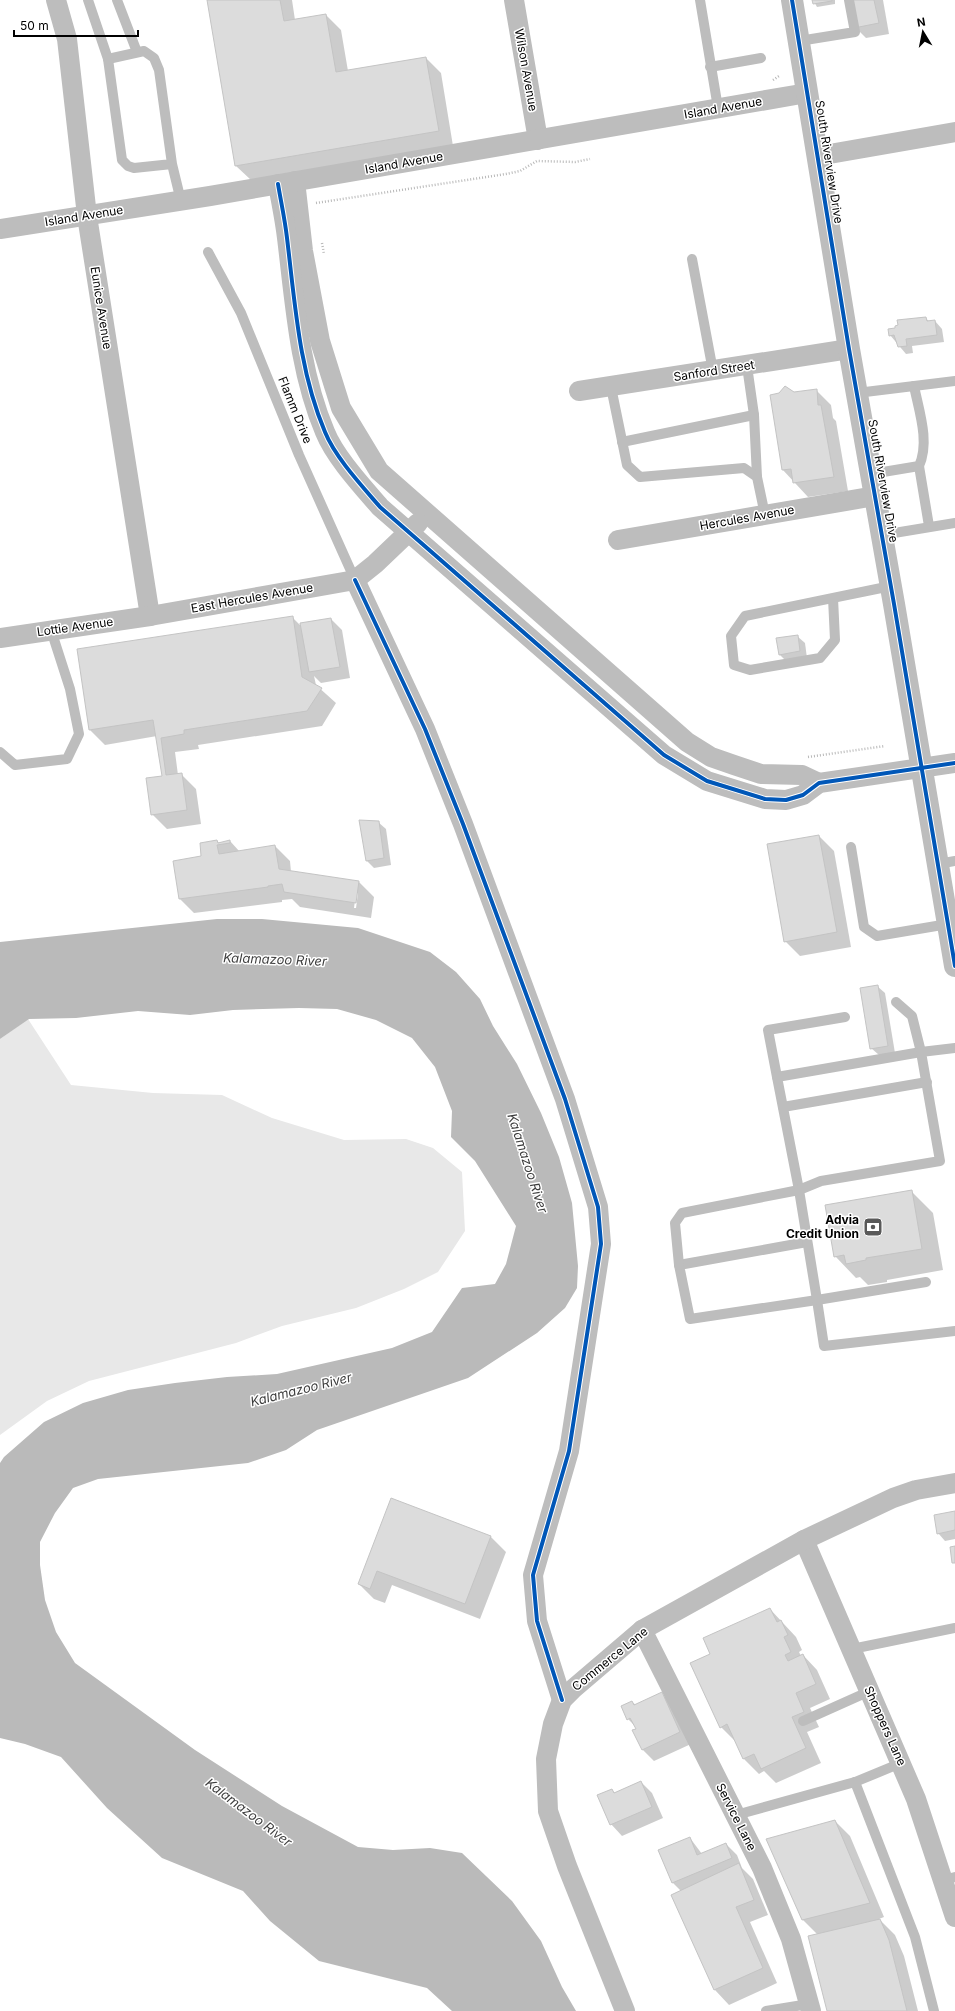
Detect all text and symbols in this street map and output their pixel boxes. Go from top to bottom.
scale bar [14,12,138,38]
north arrow [903,12,943,52]
text: N [916,15,927,30]
text: 50 m [20,18,49,33]
street label: Wilson Avenue [512,27,541,112]
street label: Island Avenue [683,93,763,122]
street label: South Riverview Drive [812,99,847,225]
street label: Island Avenue [364,148,444,177]
street label: Island Avenue [44,202,124,229]
street label: Eunice Avenue [88,265,115,350]
street label: Sanford Street [672,357,756,384]
street label: Flamm Drive [275,374,316,445]
street label: South Riverview Drive [865,418,902,544]
street label: Hercules Avenue [698,502,795,533]
street label: East Hercules Avenue [190,579,314,616]
street label: Lottie Avenue [36,614,114,639]
water label: Kalamazoo River [223,949,328,969]
water label: Kalamazoo River [504,1111,552,1216]
place label: Advia Credit Union [786,1212,859,1241]
bank icon: Advia Credit Union [862,1216,884,1238]
water label: Kalamazoo River [249,1368,354,1409]
street label: Commerce Lane [569,1623,651,1694]
street label: Shoppers Lane [861,1684,910,1768]
water label: Kalamazoo River [203,1774,296,1850]
street label: Service Lane [713,1780,760,1853]

